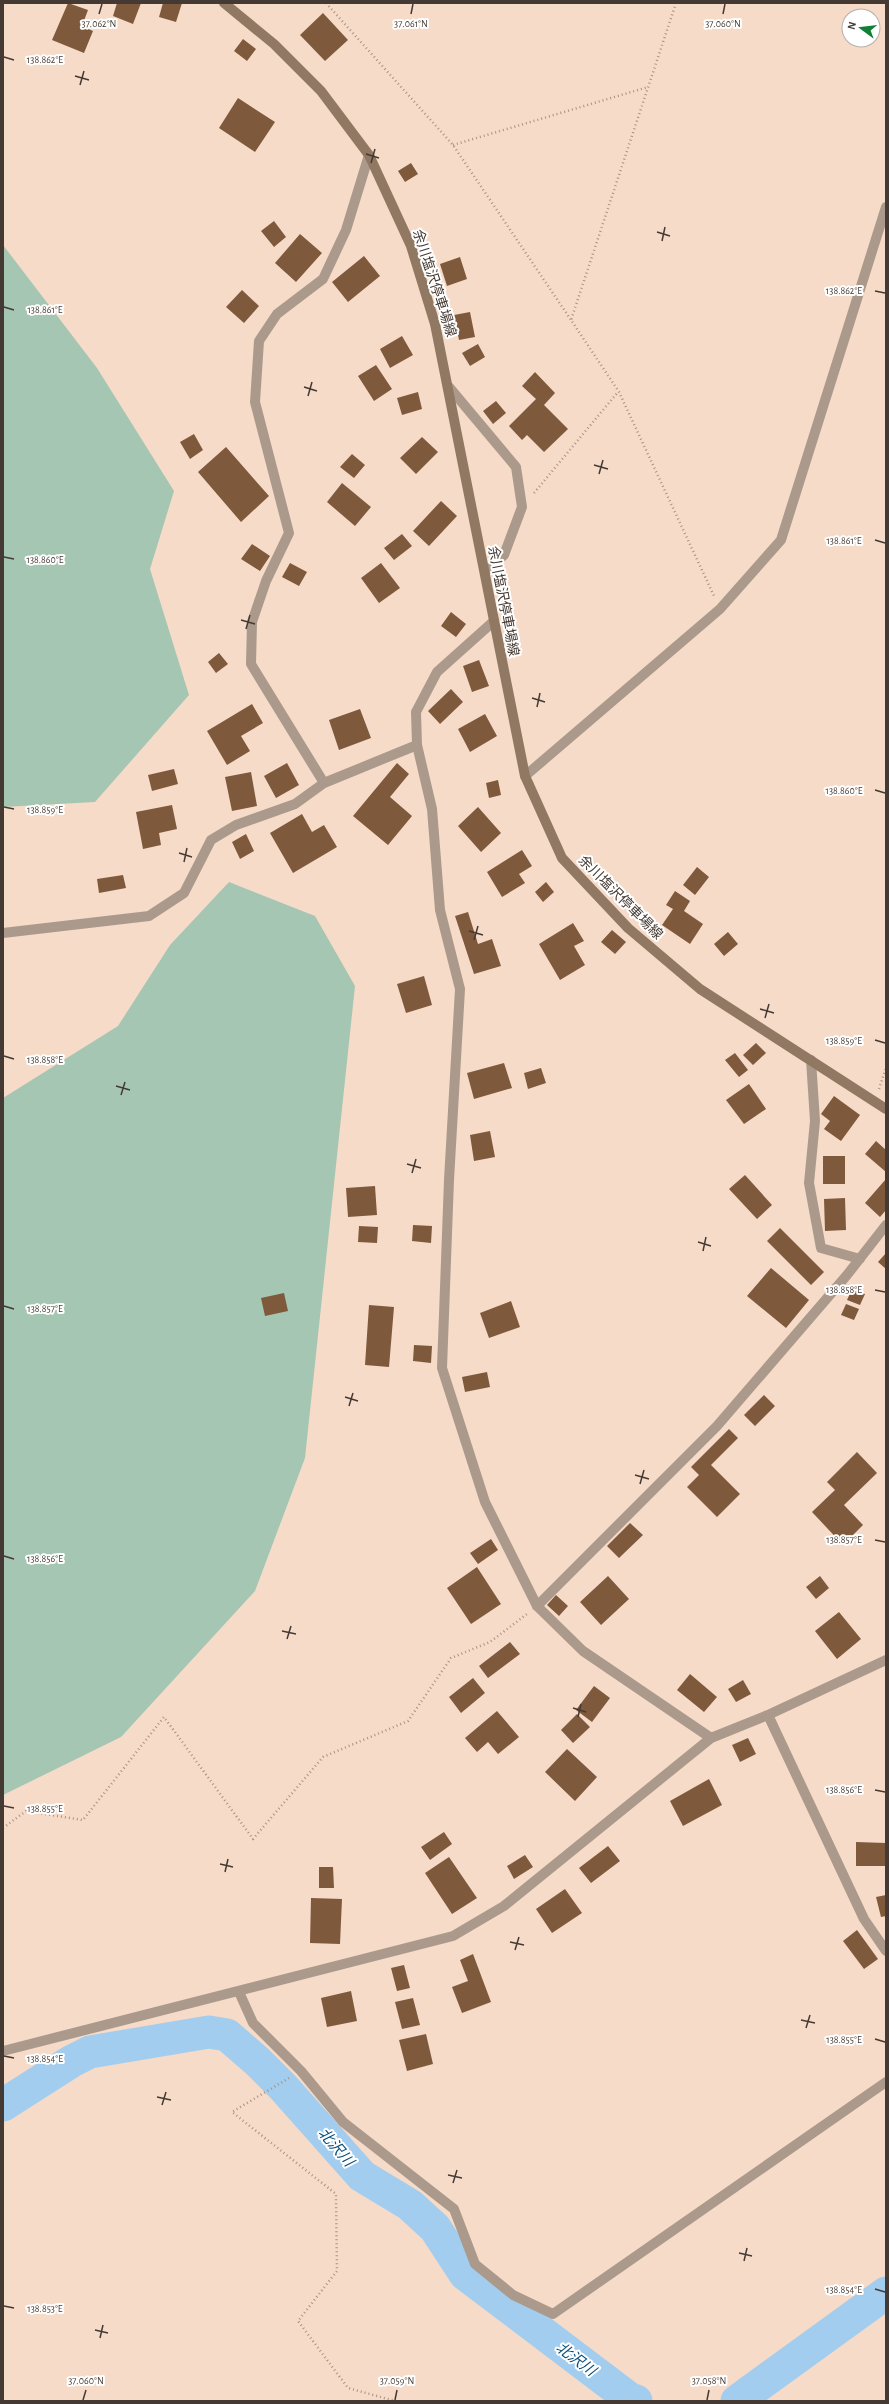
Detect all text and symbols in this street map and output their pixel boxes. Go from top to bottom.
north arrow [841,8,881,48]
text: 37.062°N [82,19,116,29]
text: 37.061°N [394,19,428,29]
text: 37.060°N [705,19,741,29]
text: N [846,20,858,31]
text: 138.862°E [27,55,63,65]
street label: 余川塩沢停車場線 [410,227,460,339]
text: 138.862°E [826,286,862,296]
text: 138.861°E [27,305,63,315]
text: 138.861°E [826,536,862,546]
street label: 余川塩沢停車場線 [485,545,523,657]
text: 138.860°E [26,555,64,565]
text: 138.860°E [825,786,863,796]
text: 138.859°E [27,805,63,815]
street label: 余川塩沢停車場線 [576,852,666,942]
text: 138.859°E [826,1036,862,1046]
text: 138.858°E [27,1055,63,1065]
text: 138.858°E [826,1285,862,1295]
text: 138.857°E [27,1304,63,1314]
text: 138.857°E [826,1535,862,1545]
text: 138.856°E [27,1554,63,1564]
text: 138.856°E [826,1785,862,1795]
text: 138.855°E [27,1804,63,1814]
text: 138.855°E [826,2035,862,2045]
text: 138.854°E [27,2054,63,2064]
water label: 北沢川 [315,2125,358,2171]
text: 138.854°E [826,2285,862,2295]
text: 138.853°E [27,2304,63,2314]
water label: 北沢川 [553,2339,600,2380]
text: 37.060°N [68,2376,104,2386]
text: 37.059°N [380,2376,414,2386]
text: 37.058°N [692,2376,726,2386]

